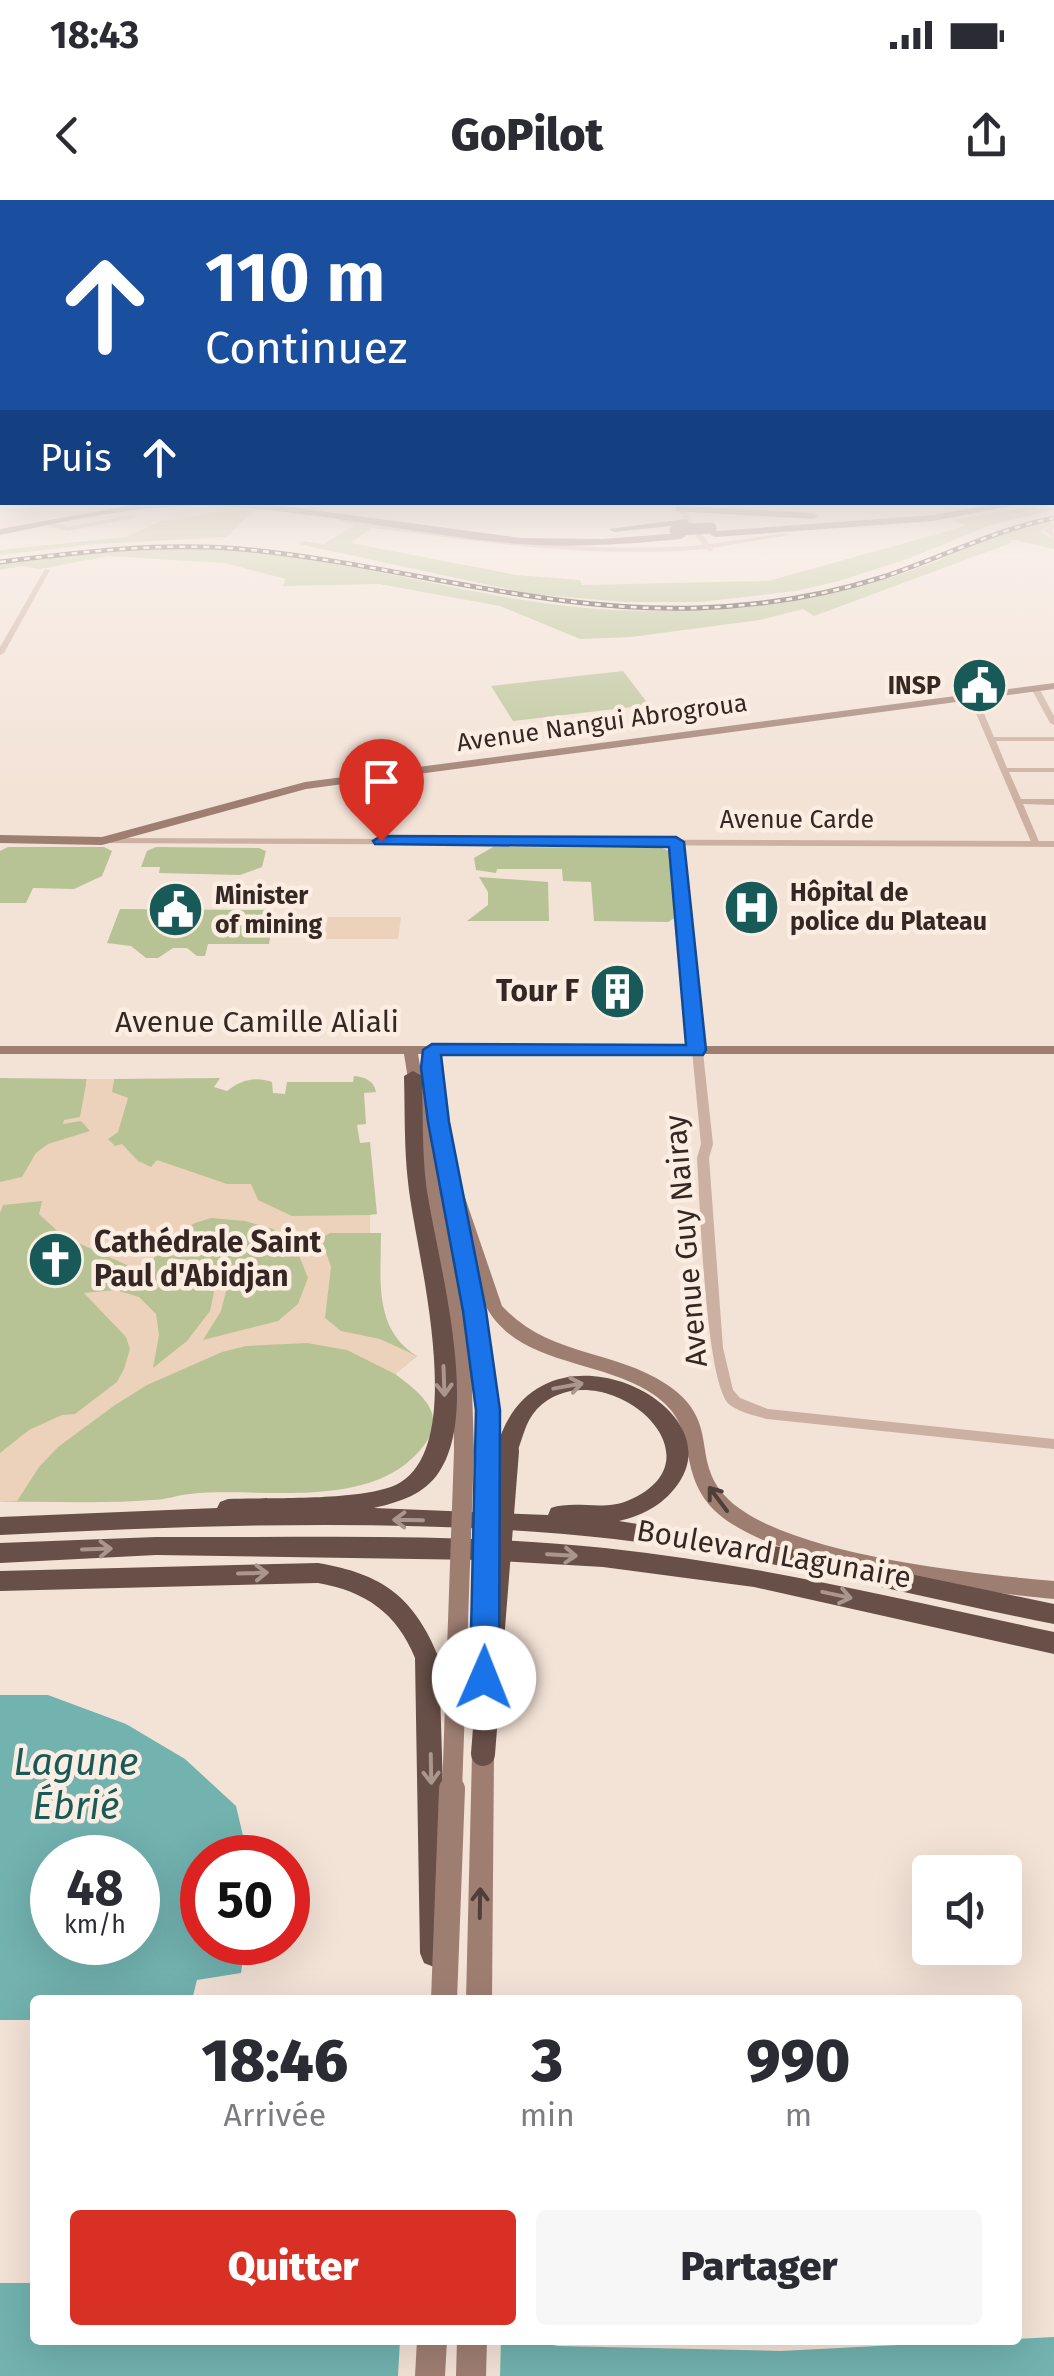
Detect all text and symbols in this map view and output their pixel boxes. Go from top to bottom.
text: 18:43 [50,12,139,58]
icon: back [40,108,95,163]
text: GoPilot [451,108,603,162]
icon: share [959,108,1014,163]
text: 110 m [205,236,385,320]
icon: ahead [40,240,170,370]
text: Continuez [205,321,407,375]
icon: ahead [132,430,187,485]
text: Puis [40,435,112,481]
public building icon: INSP [950,656,1010,716]
place label: INSP [888,671,941,701]
street label: Avenue Nangui Abrogroua [455,688,749,758]
pin [339,739,424,842]
icon: arrive [354,754,409,809]
street label: Avenue Carde [720,805,874,835]
hospital icon: Hôpital de police du Plateau [721,877,781,937]
place label: Hôpital de police du Plateau [790,878,987,937]
public building icon: Minister of mining [146,880,206,940]
place label: Minister of mining [215,881,323,940]
building icon: Tour F [588,961,648,1021]
place label: Tour F [496,973,579,1009]
street label: Avenue Camille Aliali [115,1004,399,1040]
street label: Avenue Guy Nairay [657,1113,715,1369]
place label: Cathédrale Saint Paul d'Abidjan [94,1224,322,1294]
church icon: Cathédrale Saint Paul d'Abidjan [25,1229,85,1289]
one-way arrow [435,1365,454,1397]
one-way arrow [551,1376,584,1395]
one-way arrow [707,1486,728,1513]
one-way arrow [393,1510,426,1530]
street label: Boulevard Lagunaire [634,1512,914,1596]
one-way arrow [81,1539,113,1558]
one-way arrow [546,1546,578,1565]
one-way arrow [236,1563,268,1582]
one-way arrow [820,1587,852,1605]
position arrow [432,1626,536,1730]
water label: Lagune Ébrié [14,1739,138,1829]
one-way arrow [422,1752,440,1784]
speed limit sign: 50 [180,1835,310,1965]
map controls [912,1855,1022,1965]
button: sound [912,1855,1022,1965]
text: 48 [66,1858,124,1918]
one-way arrow [471,1887,490,1919]
text: km/h [64,1910,126,1940]
text: 18:46 [201,2025,348,2097]
text: 3 [531,2025,563,2097]
text: 990 [746,2025,851,2097]
text: Arrivée [224,2096,326,2134]
text: min [520,2096,575,2134]
text: m [785,2096,812,2134]
button: Quitter [70,2210,516,2325]
button: Partager [536,2210,982,2325]

